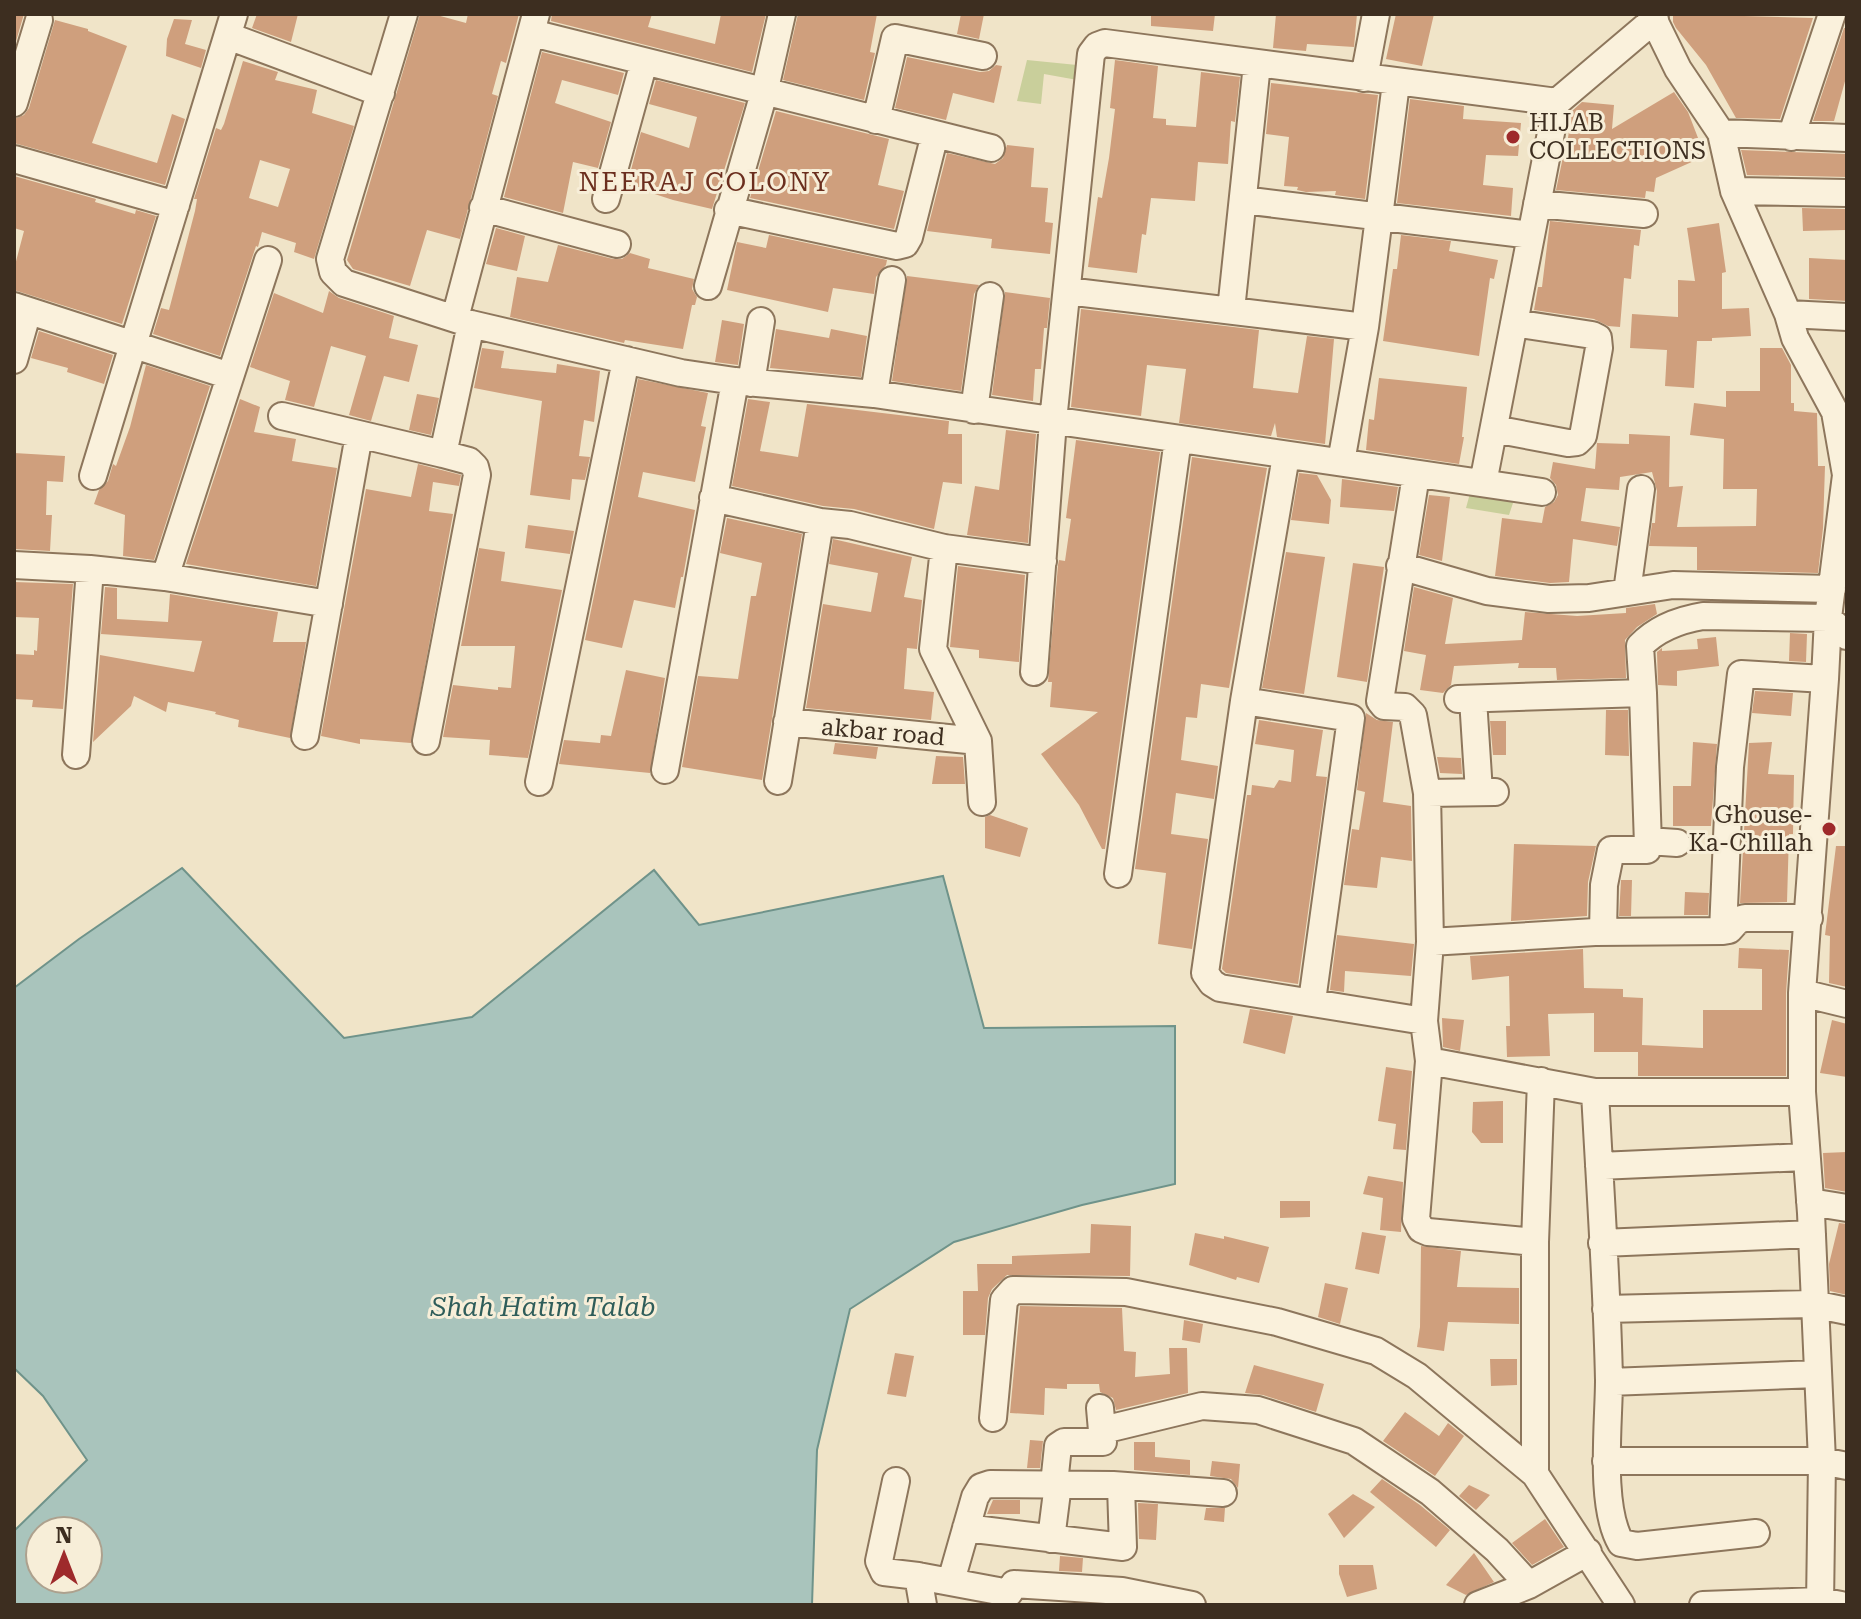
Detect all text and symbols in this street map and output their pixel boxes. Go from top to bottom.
place label: HIJAB COLLECTIONS [1529,109,1706,165]
marker: HIJAB COLLECTIONS [1504,128,1522,146]
district label: NEERAJ COLONY [578,167,832,197]
street label: akbar road [820,713,946,751]
place label: Ghouse- Ka-Chillah [1689,801,1813,857]
marker: Ghouse- Ka-Chillah [1820,820,1838,838]
water label: Shah Hatim Talab [430,1292,655,1322]
north arrow [24,1515,104,1595]
text: N [56,1523,73,1548]

